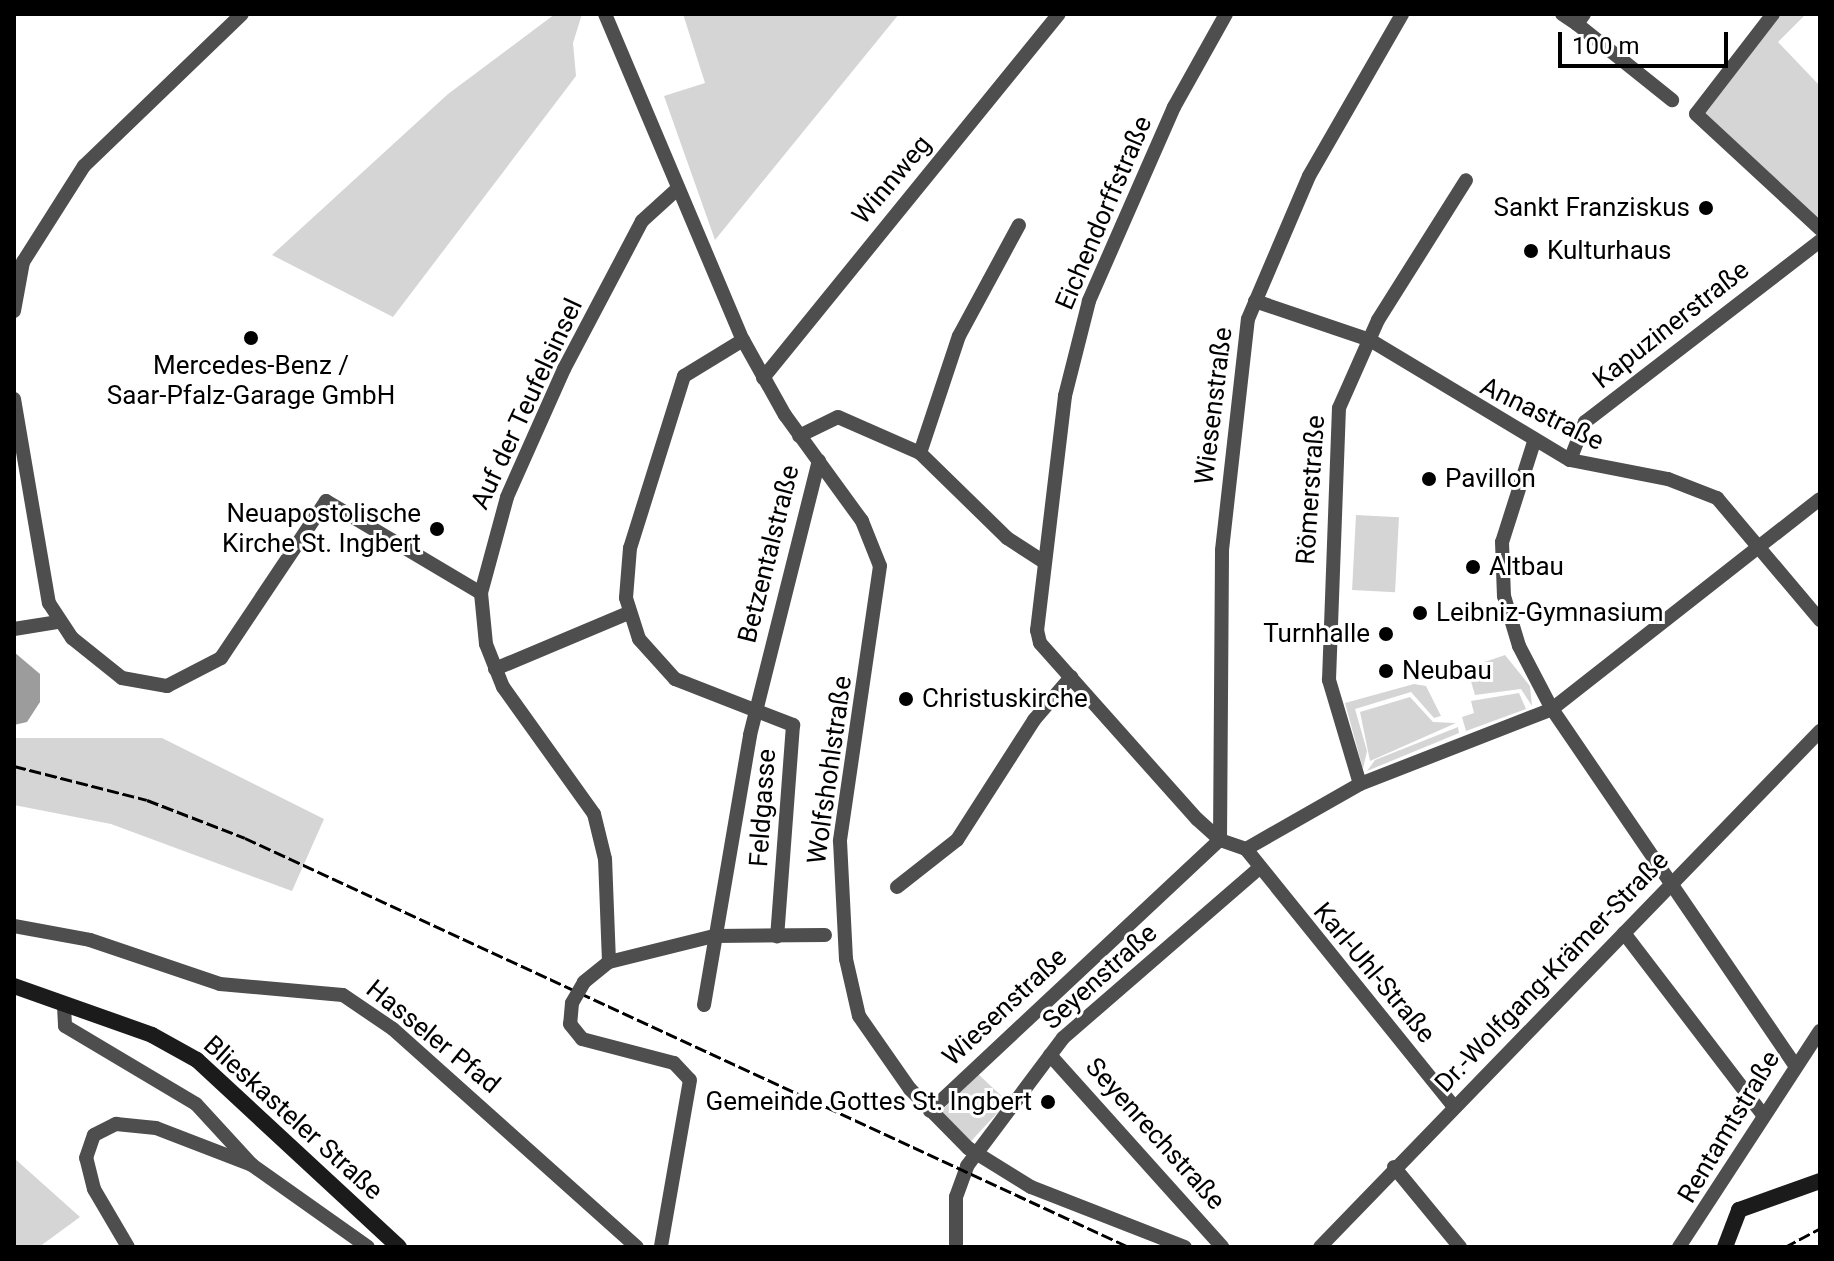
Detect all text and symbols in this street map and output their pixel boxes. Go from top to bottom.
scale bar [1562,16,1732,66]
text: 100 m [1572,32,1639,60]
street label: Eichendorffstraße [1049,111,1159,315]
street label: Winnweg [846,129,938,231]
place label: Sankt Franziskus [1494,192,1690,224]
marker: Sankt Franziskus [1697,199,1715,217]
place label: Kulturhaus [1547,235,1672,267]
marker: Kulturhaus [1522,242,1540,260]
street label: Kapuzinerstraße [1587,254,1755,396]
street label: Auf der Teufelsinsel [464,294,590,514]
street label: Wiesenstraße [1189,326,1239,486]
marker: Mercedes-Benz / Saar-Pfalz-Garage GmbH [242,329,260,347]
place label: Mercedes-Benz / Saar-Pfalz-Garage GmbH [107,350,395,412]
street label: Annastraße [1475,371,1609,457]
street label: Römerstraße [1290,414,1332,566]
street label: Betzentalstraße [732,462,806,646]
place label: Pavillon [1445,463,1536,495]
marker: Pavillon [1420,470,1438,488]
place label: Neuapostolische Kirche St. Ingbert [222,498,421,560]
marker: Neuapostolische Kirche St. Ingbert [428,520,446,538]
place label: Altbau [1489,551,1564,583]
marker: Altbau [1464,558,1482,576]
place label: Leibniz-Gymnasium [1436,597,1664,629]
marker: Leibniz-Gymnasium [1411,604,1429,622]
place label: Turnhalle [1263,618,1370,650]
marker: Turnhalle [1377,625,1395,643]
place label: Neubau [1402,655,1492,687]
marker: Neubau [1377,662,1395,680]
street label: Wolfshohlstraße [801,674,859,866]
place label: Christuskirche [922,683,1088,715]
marker: Christuskirche [897,690,915,708]
street label: Feldgasse [743,748,783,868]
street label: Dr.-Wolfgang-Krämer-Straße [1429,845,1675,1099]
street label: Karl-Uhl-Straße [1306,897,1442,1049]
street label: Seyenstraße [1036,918,1164,1036]
street label: Wiesenstraße [936,942,1074,1072]
street label: Hasseler Pfad [360,974,506,1100]
street label: Blieskasteler Straße [197,1029,389,1207]
street label: Rentamtstraße [1671,1045,1787,1209]
street label: Seyenrechstraße [1079,1052,1231,1216]
place label: Gemeinde Gottes St. Ingbert [706,1086,1032,1118]
marker: Gemeinde Gottes St. Ingbert [1039,1093,1057,1111]

